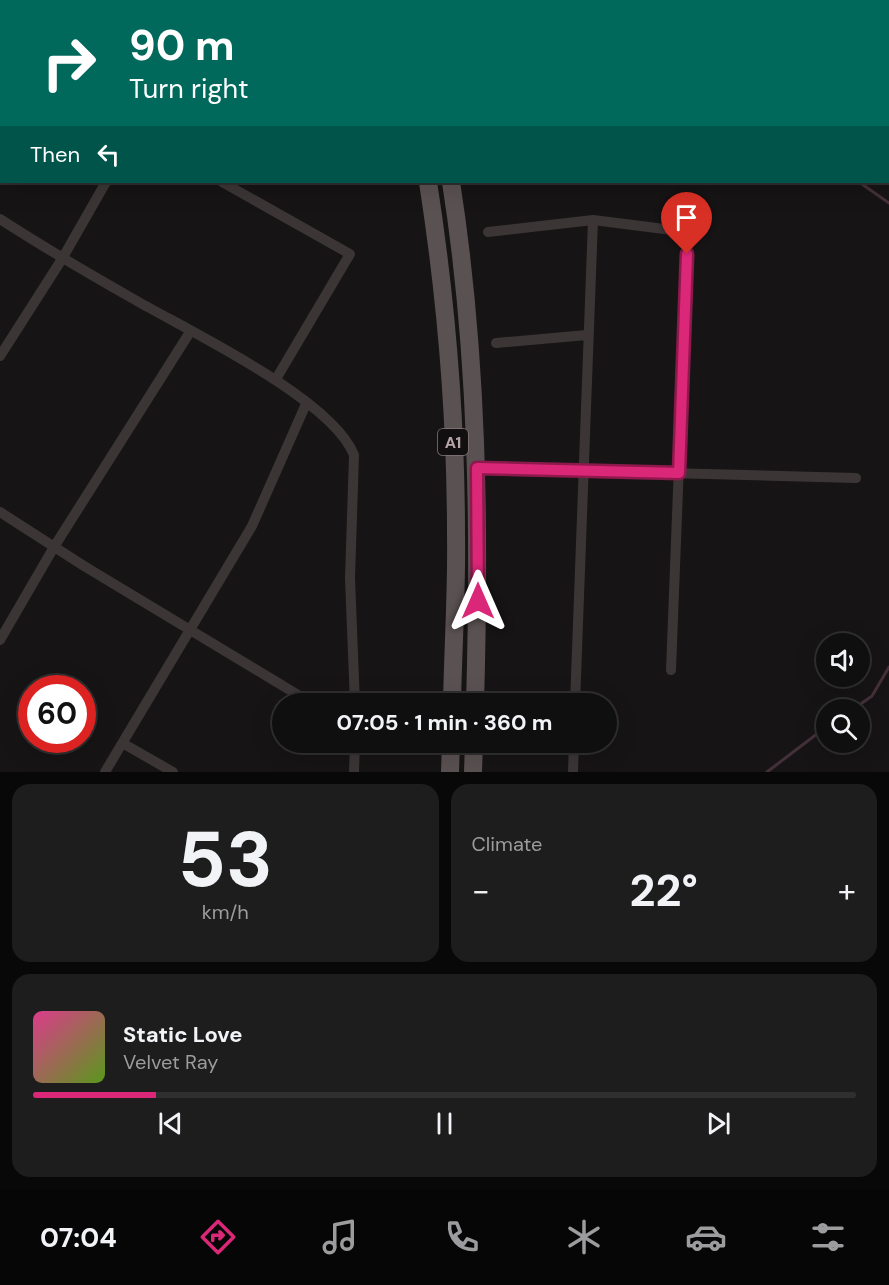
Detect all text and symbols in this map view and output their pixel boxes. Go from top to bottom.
text: 90 m [129,18,235,73]
icon: right [30,24,108,102]
text: Turn right [129,71,249,106]
icon: left [92,138,125,171]
text: Then [30,140,80,169]
pin [661,192,712,254]
icon: arrive [670,201,703,234]
road number: A1 [438,429,468,455]
position arrow [446,569,510,633]
map controls [816,633,870,753]
button: sound [816,633,870,687]
speed limit sign: 60 [18,675,96,753]
button: search [816,699,870,753]
text: 07:05 · 1 min · 360 m [337,708,552,737]
text: 53 [177,809,273,910]
text: Climate [472,831,542,857]
text: 22° [630,861,698,920]
text: − [472,869,490,912]
text: + [838,869,856,912]
text: km/h [202,899,249,925]
text: Static Love [123,1020,243,1049]
text: Velvet Ray [123,1049,218,1075]
icon: previous [154,1107,187,1140]
icon: pause [428,1107,461,1140]
icon: next [702,1107,735,1140]
icon: directions [197,1216,239,1258]
icon: music [319,1216,361,1258]
icon: phone [441,1216,483,1258]
icon: climate [563,1216,605,1258]
icon: car [685,1216,727,1258]
icon: filters [807,1216,849,1258]
text: 07:04 [40,1220,117,1255]

